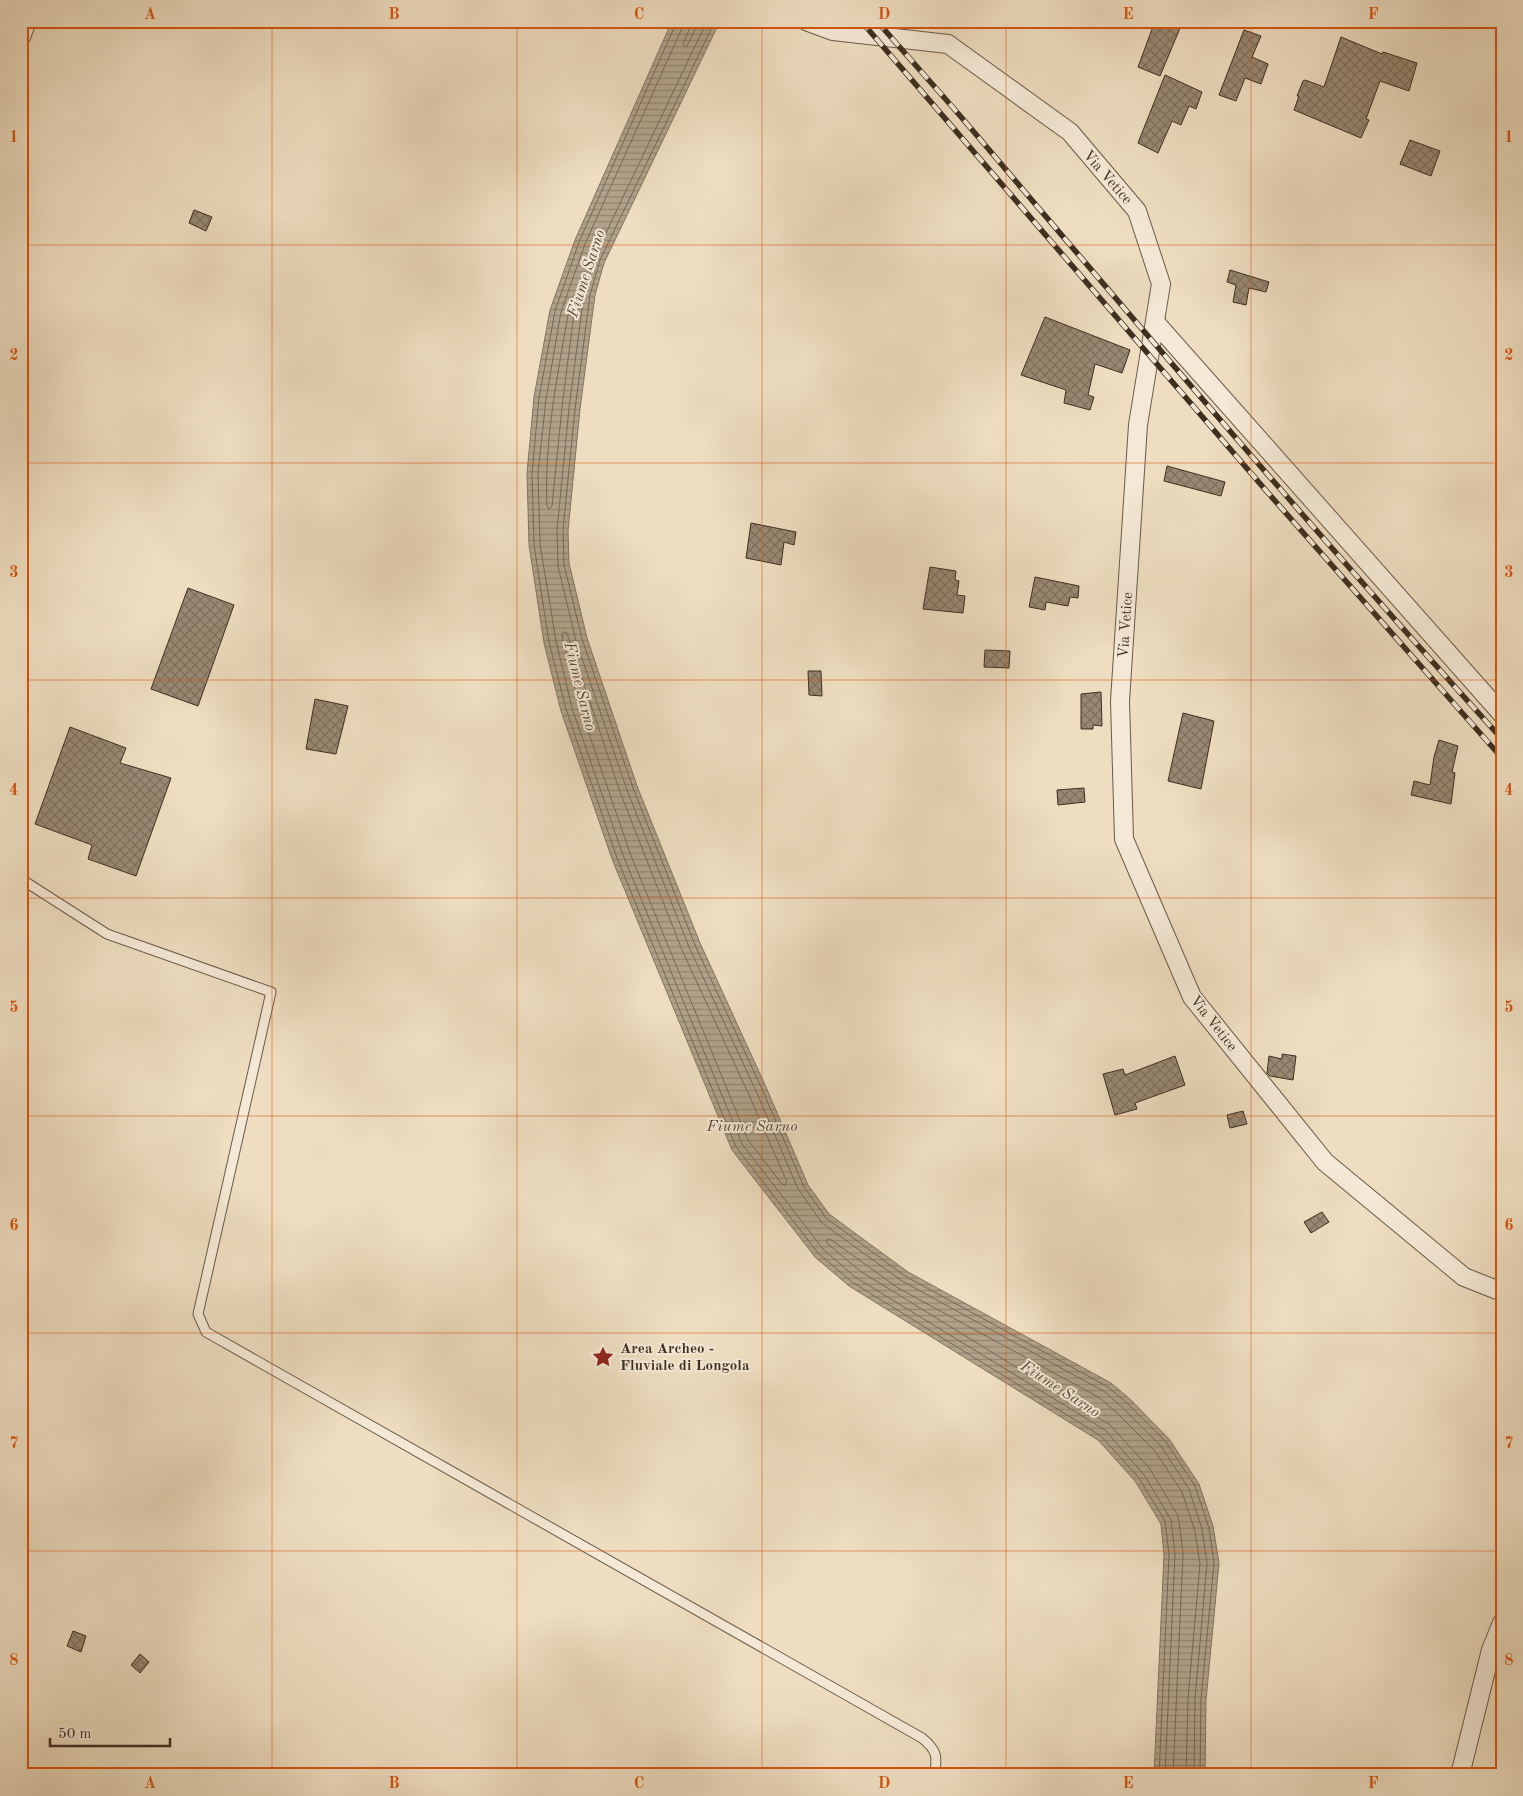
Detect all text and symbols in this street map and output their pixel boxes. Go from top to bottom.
text: A [144,7,156,23]
text: B [388,7,400,23]
text: C [634,7,644,23]
text: D [878,7,890,23]
text: E [1122,7,1134,23]
text: F [1368,7,1379,23]
text: 1 [9,130,19,146]
text: 1 [1504,130,1514,146]
street label: Via Vetice [1079,148,1134,208]
water label: Fiume Sarno [565,228,609,320]
text: 2 [9,348,19,364]
text: 2 [1504,348,1514,364]
text: 3 [9,565,19,581]
text: 3 [1504,565,1514,581]
street label: Via Vetice [1117,591,1136,659]
water label: Fiume Sarno [560,639,598,733]
text: 4 [9,783,19,799]
text: 4 [1504,783,1514,799]
street label: Via Vetice [1186,993,1239,1055]
text: 5 [9,1000,19,1016]
text: 5 [1504,1000,1514,1016]
water label: Fiume Sarno [705,1119,798,1135]
text: 6 [9,1218,19,1234]
text: 6 [1504,1218,1514,1234]
place label: Area Archeo - Fluviale di Longola [620,1342,750,1374]
place icon: Area Archeo - Fluviale di Longola [590,1344,616,1370]
water label: Fiume Sarno [1016,1358,1103,1421]
text: 7 [9,1436,19,1452]
text: 7 [1504,1436,1514,1452]
text: 8 [9,1653,19,1669]
text: 8 [1504,1653,1514,1669]
scale bar [50,1716,170,1748]
text: 50 m [58,1727,92,1742]
text: A [144,1776,156,1792]
text: B [388,1776,400,1792]
text: C [634,1776,644,1792]
text: D [878,1776,890,1792]
text: E [1122,1776,1134,1792]
text: F [1368,1776,1379,1792]

